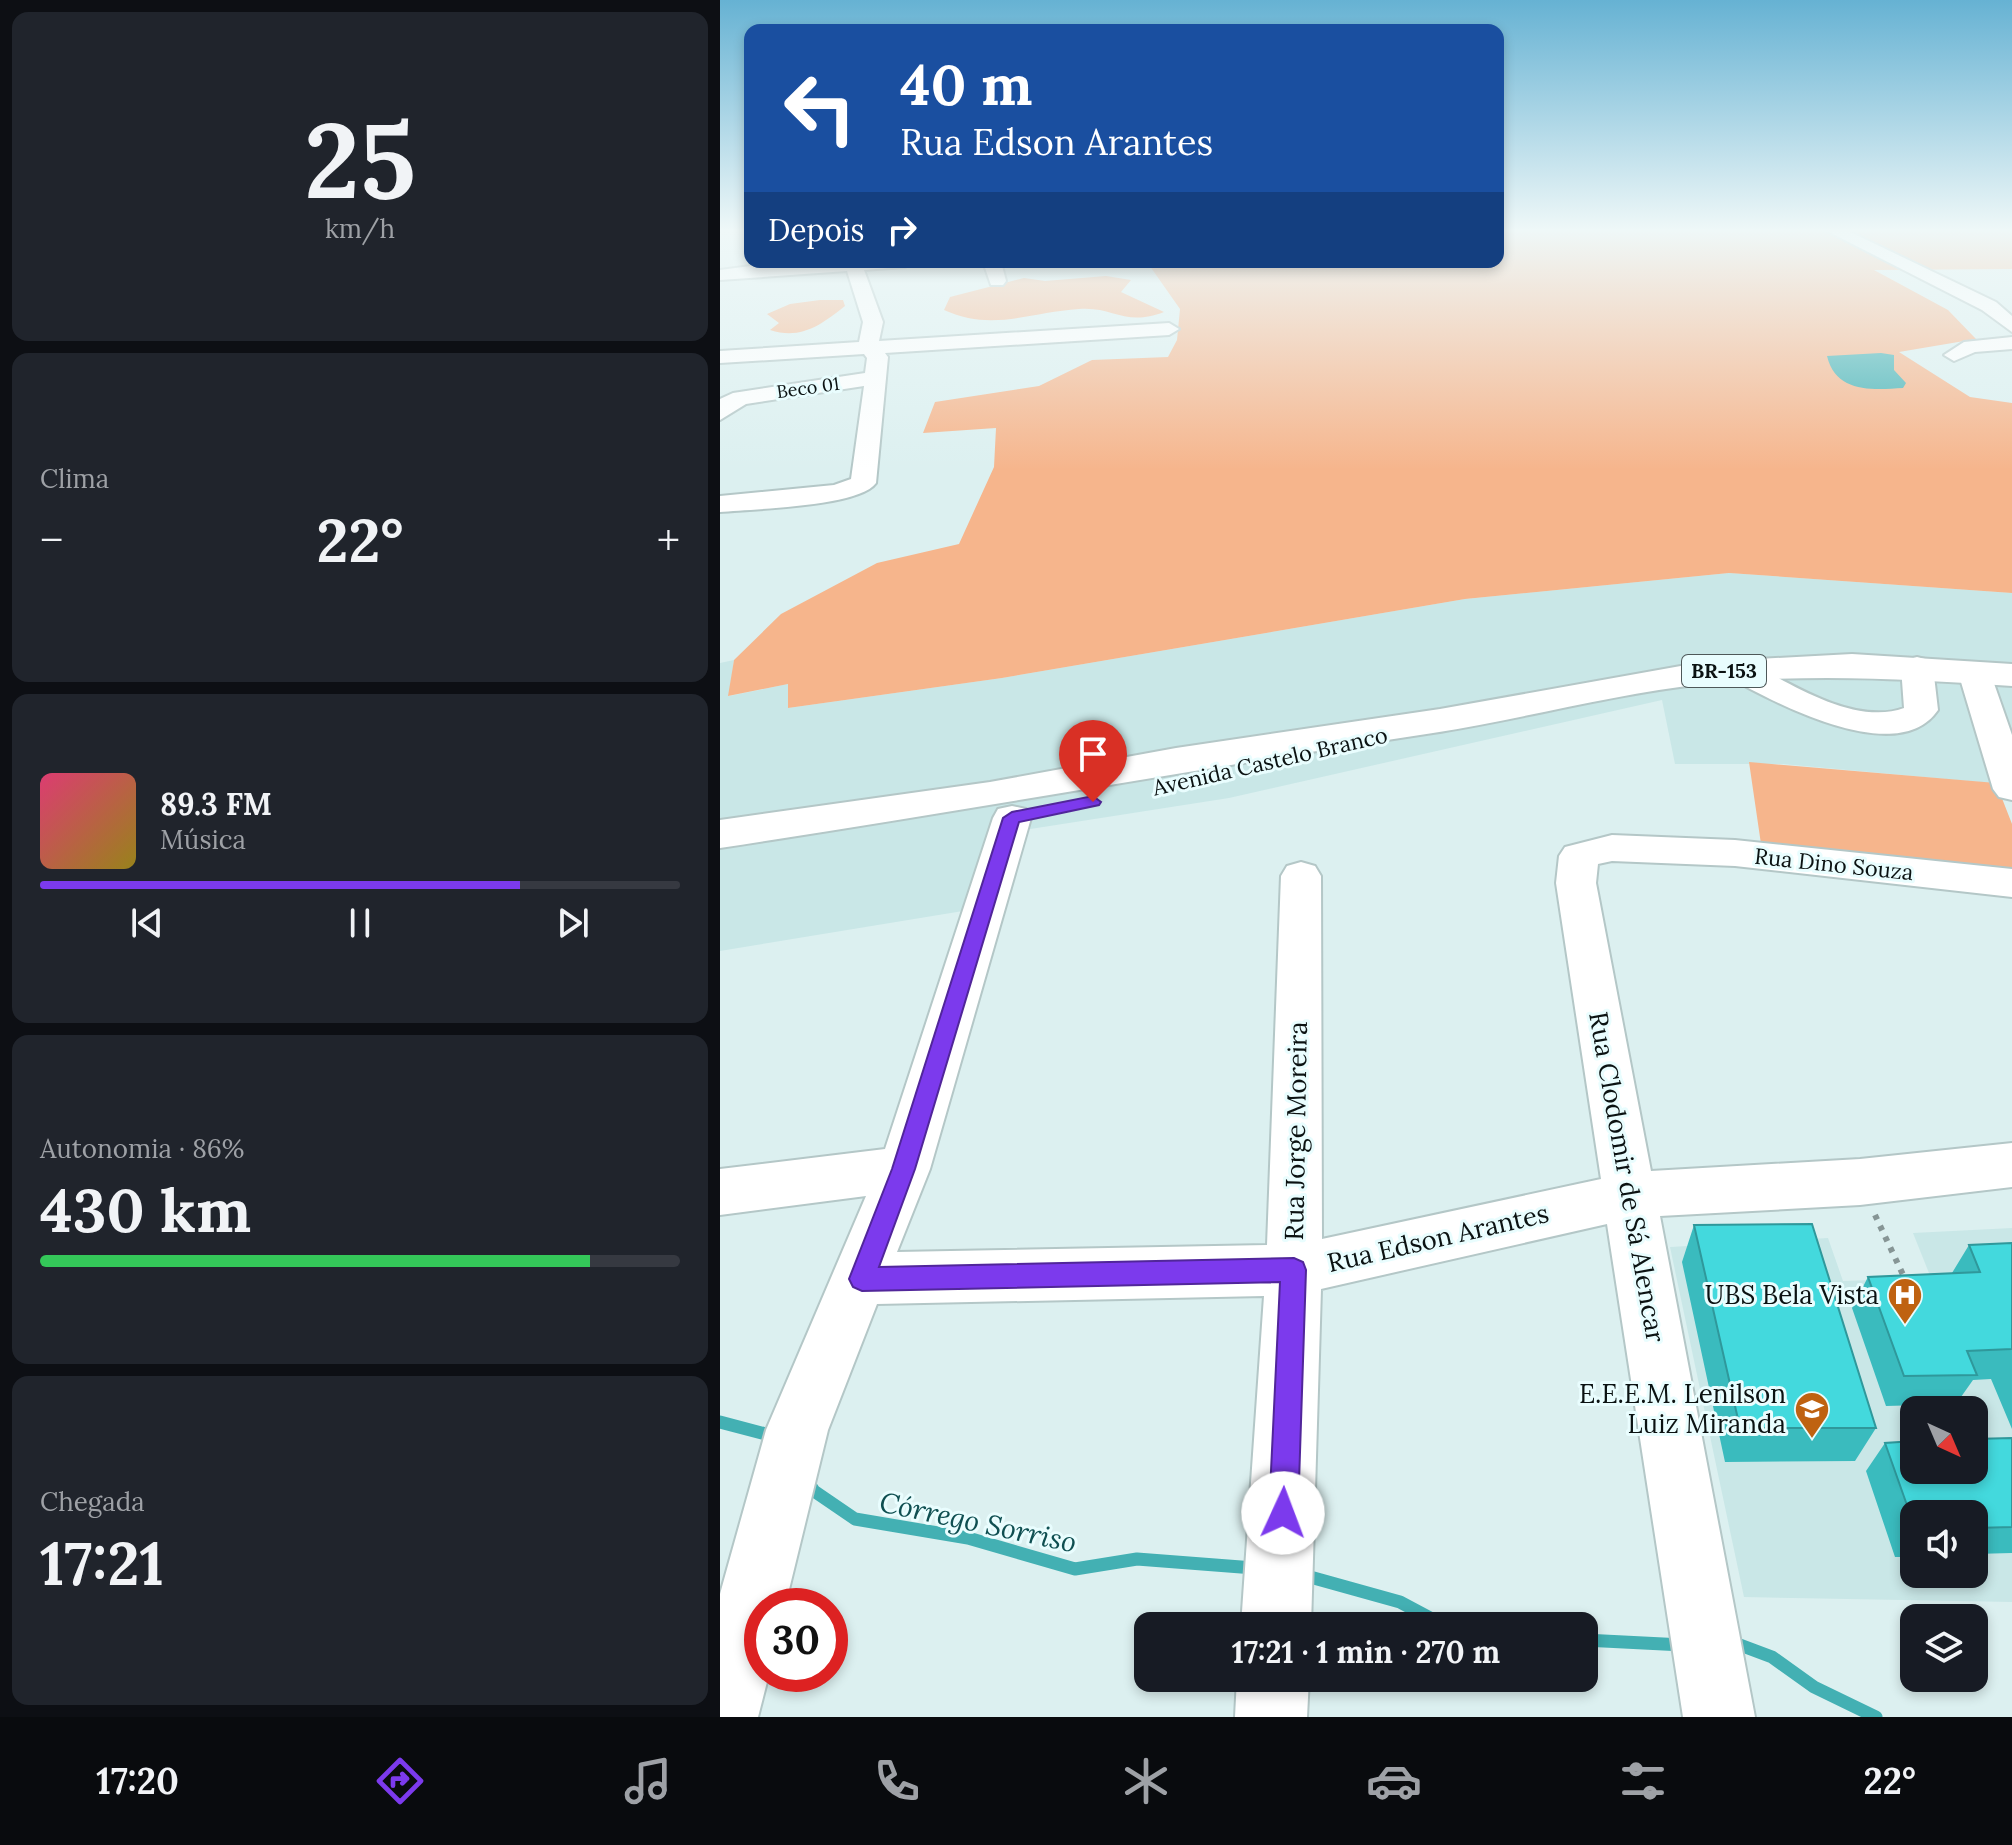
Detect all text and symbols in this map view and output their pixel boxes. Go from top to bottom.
text: 40 m [900,49,1033,120]
icon: left [768,56,872,160]
text: 25 [304,93,416,226]
text: Rua Edson Arantes [900,119,1213,165]
icon: right [880,208,924,252]
text: Depois [768,211,864,249]
text: km/h [325,212,395,245]
street label: Beco 01 [775,372,841,403]
text: Clima [40,462,109,495]
text: 22° [317,502,403,578]
text: − [40,512,63,568]
text: + [657,512,680,568]
road number: BR-153 [1682,655,1766,687]
pin [1059,720,1127,802]
street label: Avenida Castelo Branco [1149,720,1390,802]
icon: arrive [1071,732,1115,776]
text: 89.3 FM [160,785,272,823]
text: Música [160,823,246,856]
street label: Rua Dino Souza [1753,842,1915,886]
icon: previous [125,901,169,945]
icon: pause [338,901,382,945]
icon: next [551,901,595,945]
street label: Rua Clodomir de Sá Alencar [1582,1009,1673,1346]
street label: Rua Jorge Moreira [1277,1021,1314,1241]
text: Autonomia · 86% [40,1132,244,1165]
text: 430 km [40,1172,251,1248]
street label: Rua Edson Arantes [1324,1196,1552,1279]
hospital icon: UBS Bela Vista [1886,1276,1924,1326]
place label: UBS Bela Vista [1705,1278,1879,1311]
place label: E.E.E.M. Lenilson Luiz Miranda [1579,1377,1786,1440]
school or university icon: E.E.E.M. Lenilson Luiz Miranda [1793,1390,1831,1440]
north arrow [1900,1396,1988,1484]
map controls [1900,1396,1988,1692]
position arrow [1241,1471,1325,1555]
water label: Córrego Sorriso [876,1484,1080,1560]
text: Chegada [40,1485,145,1518]
button: sound [1900,1500,1988,1588]
text: 17:21 [40,1525,164,1601]
speed limit sign: 30 [744,1588,848,1692]
button: layers [1900,1604,1988,1692]
text: 17:21 · 1 min · 270 m [1232,1633,1500,1671]
icon: directions [372,1753,428,1809]
icon: music [620,1753,676,1809]
icon: phone [869,1753,925,1809]
icon: climate [1118,1753,1174,1809]
icon: car [1366,1753,1422,1809]
icon: filters [1615,1753,1671,1809]
text: 17:20 [96,1758,179,1804]
text: 22° [1864,1758,1916,1804]

